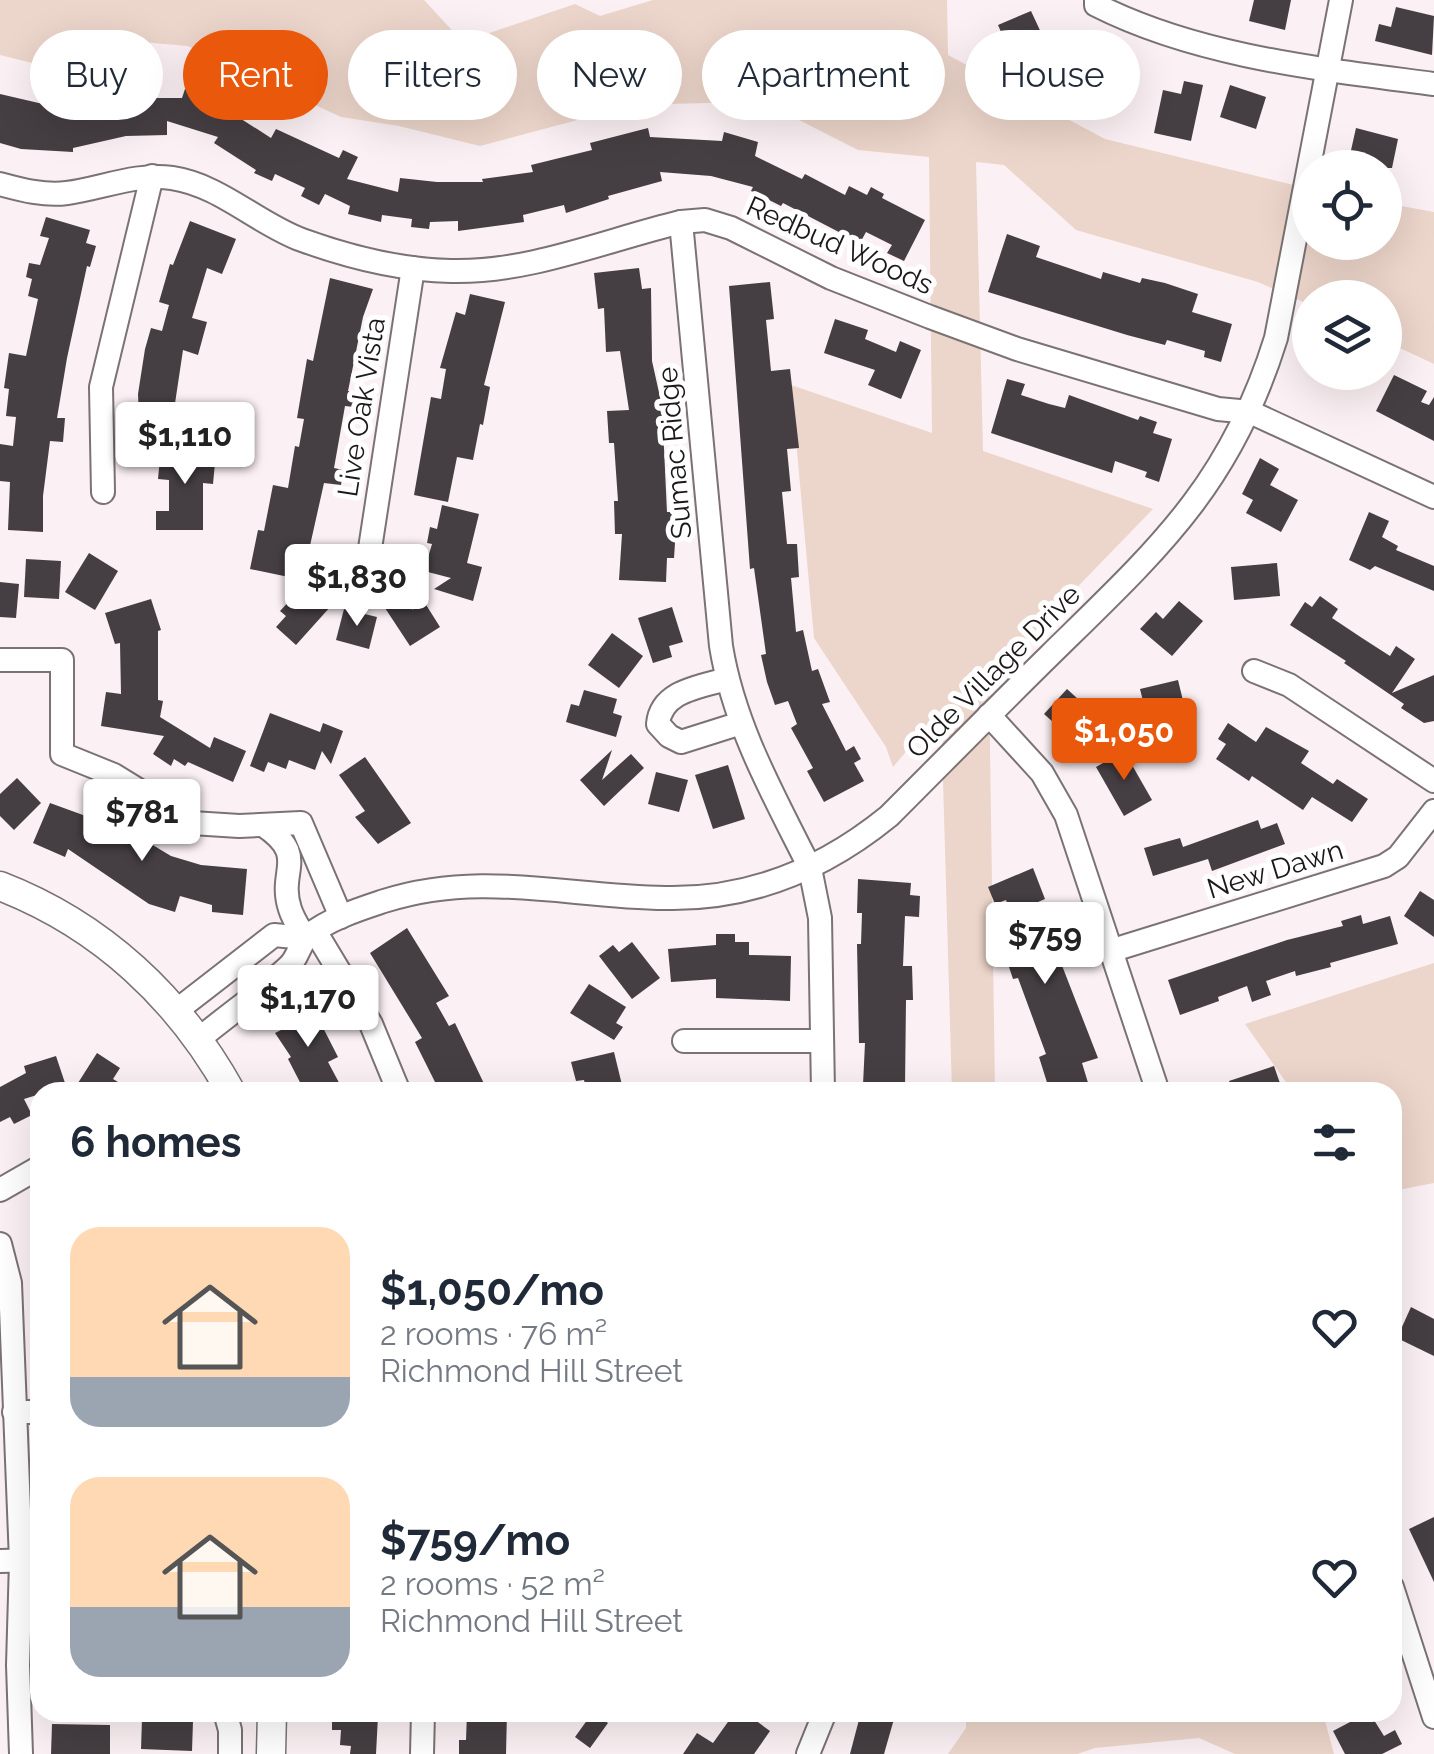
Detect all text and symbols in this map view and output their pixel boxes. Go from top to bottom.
chip: Buy [30,30,163,120]
chip: Rent [183,30,328,120]
chip: Filters [348,30,517,120]
chip: New [537,30,682,120]
chip: Apartment [702,30,945,120]
chip: House [965,30,1140,120]
map controls [1292,150,1402,390]
button: locate [1292,150,1402,260]
street label: Redbud Woods [741,190,938,301]
button: layers [1292,280,1402,390]
street label: Live Oak Vista [331,315,392,499]
street label: Sumac Ridge [651,366,698,540]
pin: $1,110 [104,402,266,487]
text: $1,110 [138,416,232,453]
pin: $1,830 [276,544,438,629]
text: $1,830 [307,558,407,595]
street label: Olde Village Drive [900,578,1087,765]
pin: $1,050 [1043,698,1205,783]
text: $1,050 [1074,712,1174,749]
pin: $781 [83,779,201,864]
text: $781 [105,793,179,830]
street label: New Dawn [1203,833,1347,906]
pin: $759 [986,902,1104,987]
text: $759 [1008,916,1082,953]
pin: $1,170 [227,965,389,1050]
text: $1,170 [260,979,356,1016]
icon: filters [1307,1115,1362,1170]
text: 6 homes [70,1118,241,1167]
text: $1,050/mo [380,1266,604,1315]
icon: home [150,1267,270,1387]
icon: heart [1307,1300,1362,1355]
text: 2 rooms · 76 m² [380,1315,607,1352]
text: Richmond Hill Street [380,1352,683,1389]
text: $759/mo [380,1516,570,1565]
icon: home [150,1517,270,1637]
icon: heart [1307,1550,1362,1605]
text: 2 rooms · 52 m² [380,1565,605,1602]
text: Richmond Hill Street [380,1602,683,1639]

